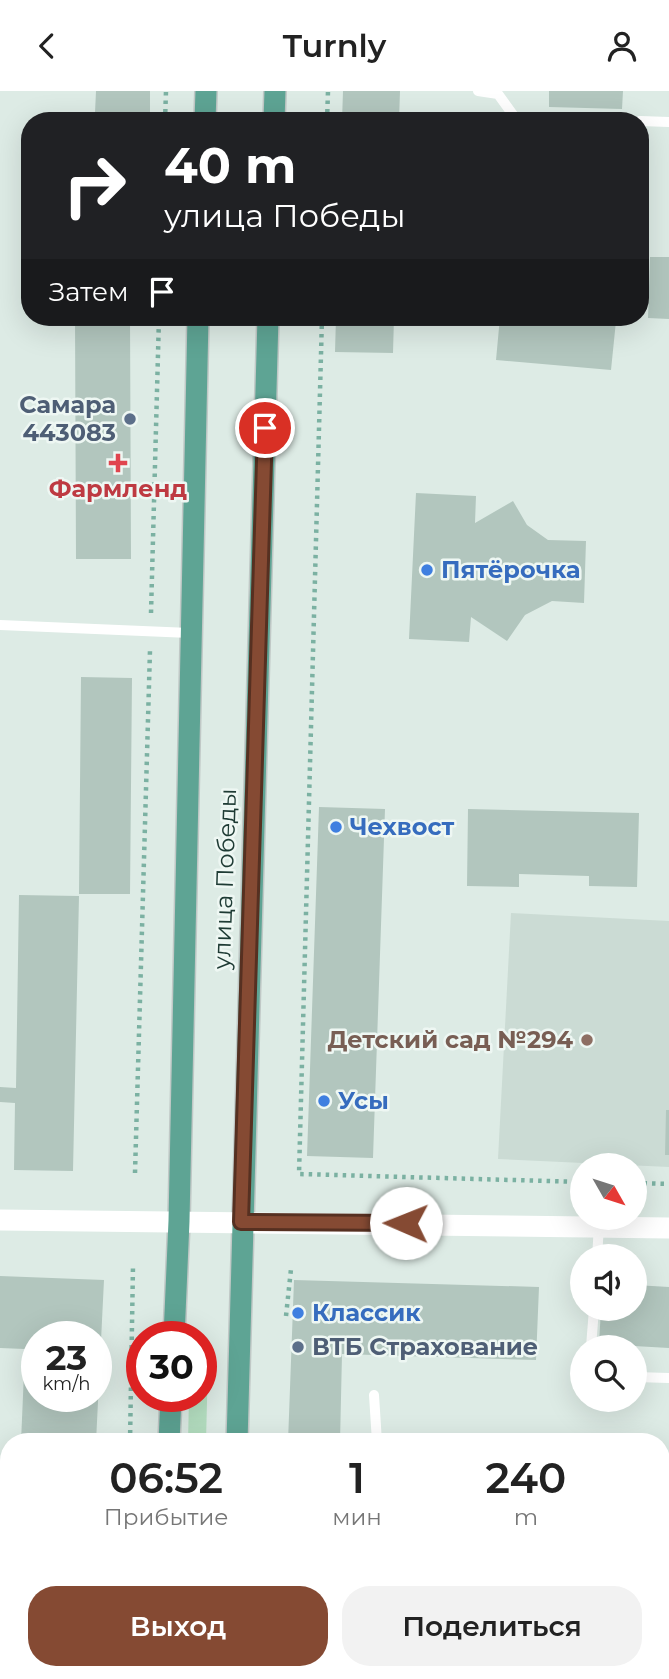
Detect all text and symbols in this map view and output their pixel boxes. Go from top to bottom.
text: Turnly [283,26,386,65]
icon: back [28,27,66,65]
icon: person [603,27,641,65]
text: 40 m [164,136,296,195]
icon: right [49,140,140,231]
text: улица Победы [164,196,406,235]
icon: arrive [143,273,181,311]
text: Затем [49,276,129,308]
place label: Самара 443083 [19,390,116,447]
pin [235,398,295,458]
icon: arrive [246,409,284,447]
marker: Самара 443083 [122,411,138,427]
marker: Фармленд [110,455,126,471]
place label: Фармленд [49,474,187,503]
place label: Пятёрочка [441,555,581,584]
marker: Пятёрочка [419,562,435,578]
street label: улица Победы [207,788,242,971]
place label: Чехвост [350,812,455,841]
marker: Чехвост [328,819,344,835]
place label: Детский сад №294 [327,1025,573,1054]
marker: Детский сад №294 [579,1032,595,1048]
place label: Усы [338,1086,389,1115]
marker: Усы [316,1093,332,1109]
north arrow [570,1153,648,1230]
map controls [570,1153,647,1412]
position arrow [369,1186,443,1260]
button: sound [570,1244,647,1321]
place label: Классик [312,1298,421,1327]
marker: Классик [290,1305,306,1321]
speed limit sign: 30 [126,1321,217,1412]
place label: ВТБ Страхование [312,1332,538,1361]
button: search [570,1335,647,1412]
text: 23 [46,1336,87,1379]
marker: ВТБ Страхование [290,1339,306,1355]
text: km/h [42,1373,91,1395]
text: 06:52 [109,1452,223,1504]
text: 1 [349,1452,365,1504]
text: 240 [486,1452,566,1504]
text: Прибытие [104,1503,229,1531]
text: мин [332,1503,382,1531]
text: m [514,1503,538,1531]
button: Выход [28,1586,328,1666]
button: Поделиться [342,1586,642,1666]

